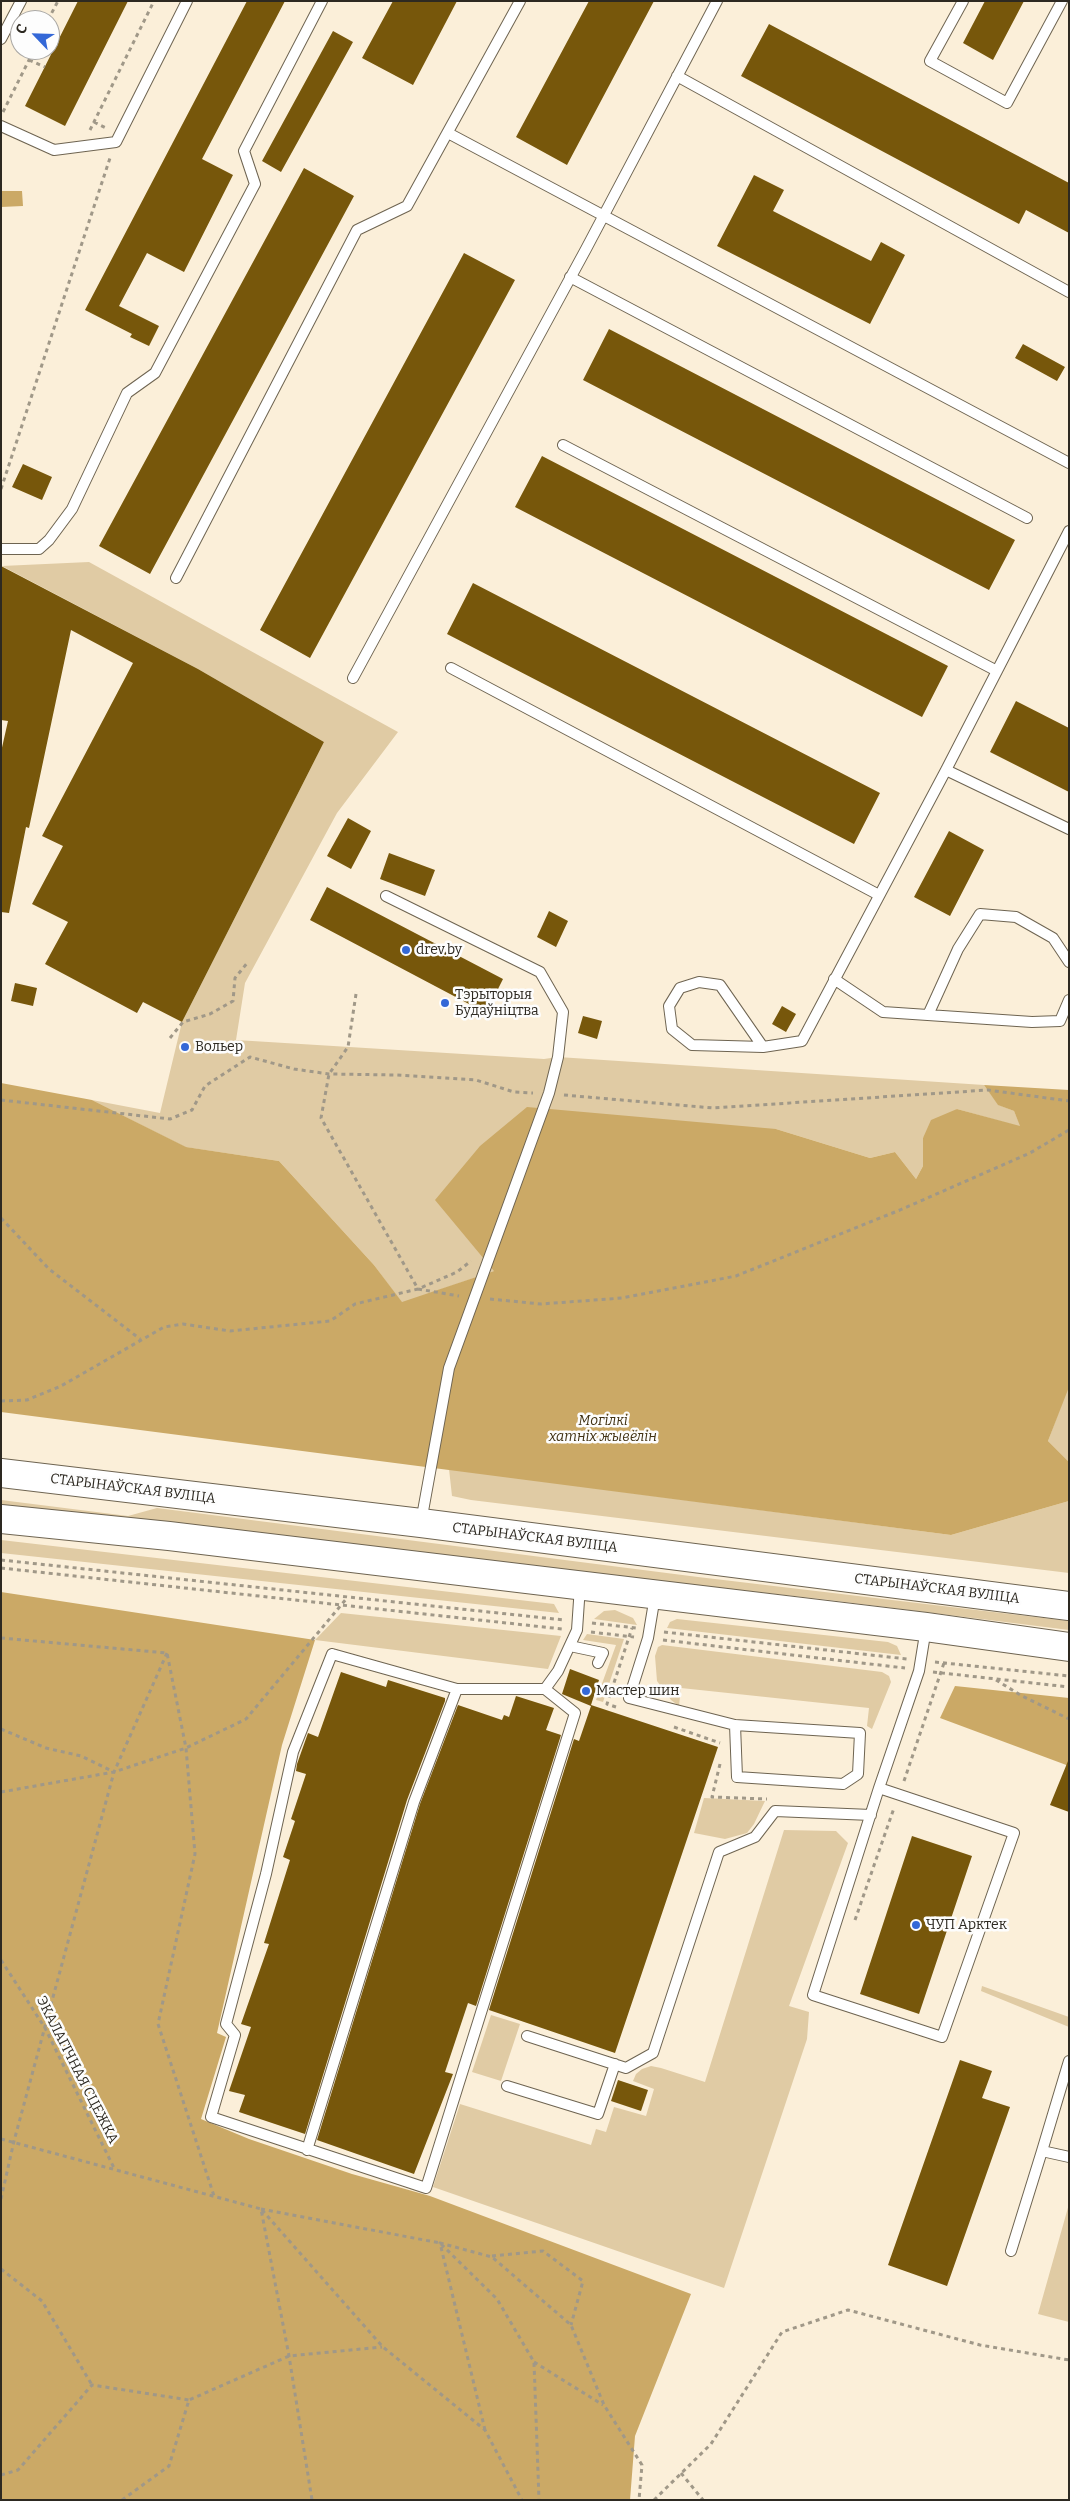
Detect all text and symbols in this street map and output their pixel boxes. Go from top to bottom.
north arrow [10,10,60,60]
text: С [12,22,31,37]
place label: drev.by [416,942,462,958]
marker: drev.by [400,944,412,956]
place label: Тэрыторыя Будаўніцтва [455,987,539,1020]
marker: Тэрыторыя Будаўніцтва [439,997,451,1009]
place label: Вольер [195,1039,243,1055]
marker: Вольер [179,1041,191,1053]
park label: Могілкі хатніх жывёлін [549,1413,657,1445]
street label: СТАРЫНАЎСКАЯ ВУЛІЦА [49,1471,217,1507]
street label: СТАРЫНАЎСКАЯ ВУЛІЦА [451,1520,619,1556]
street label: СТАРЫНАЎСКАЯ ВУЛІЦА [853,1571,1021,1607]
place label: Мастер шин [596,1683,680,1699]
marker: Мастер шин [580,1685,592,1697]
place label: ЧУП Арктек [926,1917,1007,1933]
marker: ЧУП Арктек [910,1919,922,1931]
street label: ЭКАЛАГІЧНАЯ СЦЕЖКА [32,1993,122,2147]

